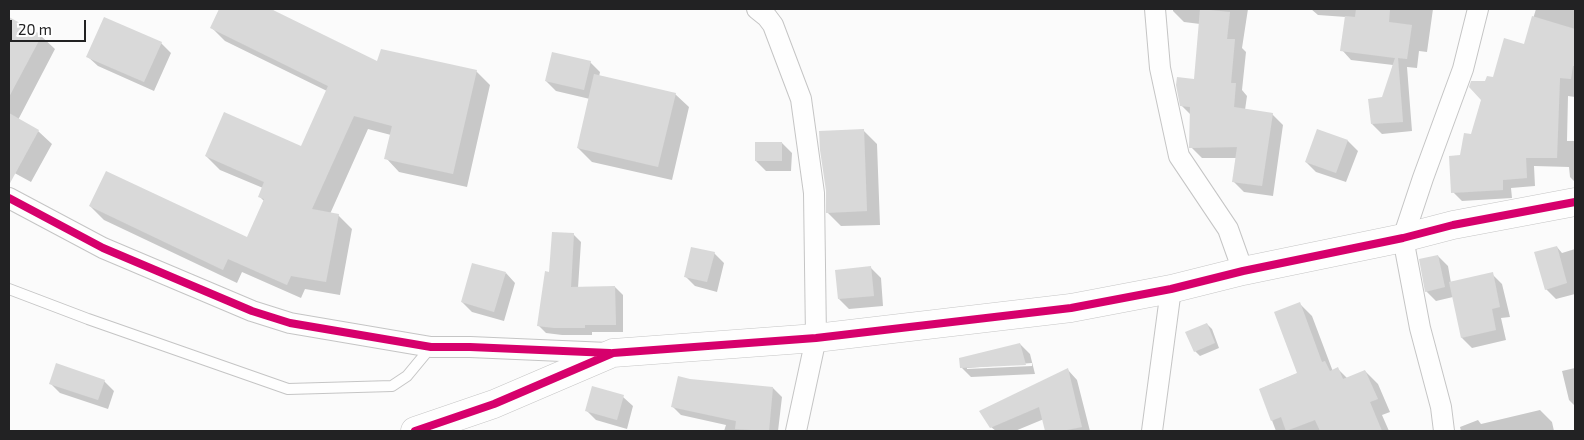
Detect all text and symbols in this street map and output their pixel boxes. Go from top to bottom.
scale bar [12,10,89,42]
text: 20 m [18,20,52,38]

